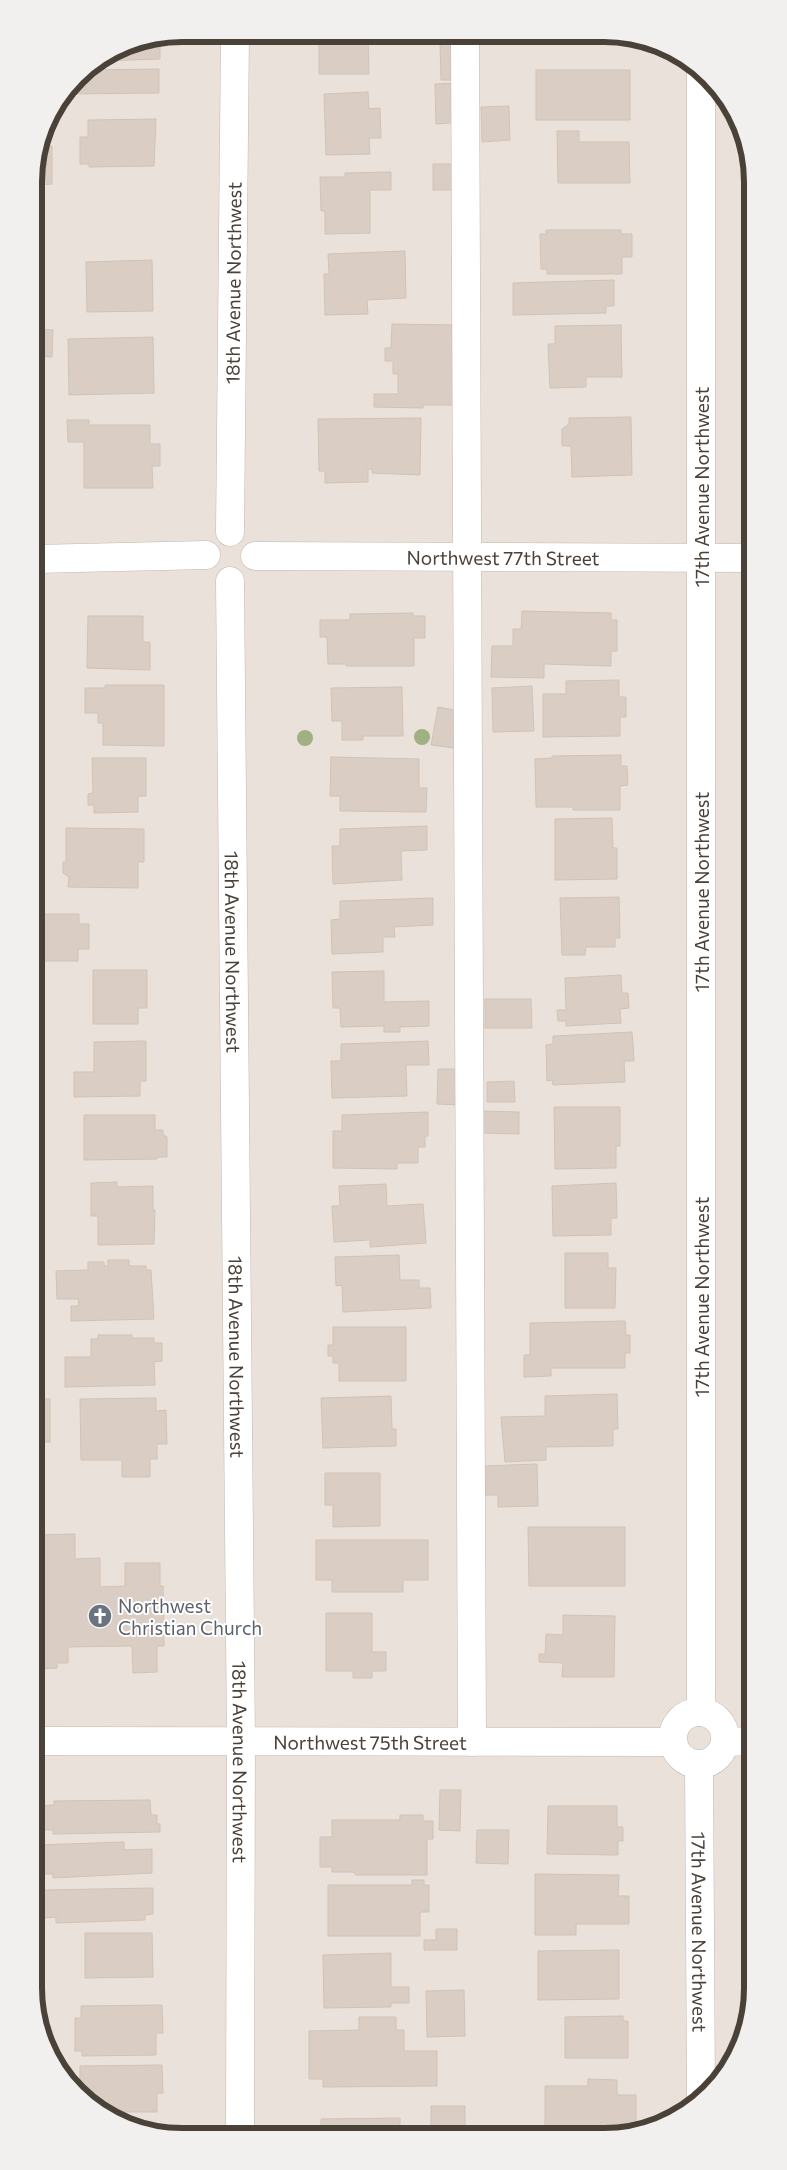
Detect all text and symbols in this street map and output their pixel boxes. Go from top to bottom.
street label: 18th Avenue Northwest [220,182,245,384]
street label: 17th Avenue Northwest [690,387,713,587]
street label: Northwest 77th Street [407,545,600,569]
street label: 17th Avenue Northwest [690,792,713,992]
street label: 18th Avenue Northwest [221,851,246,1053]
street label: 17th Avenue Northwest [690,1197,713,1397]
street label: 18th Avenue Northwest [225,1256,250,1458]
place label: Northwest Christian Church [118,1594,262,1639]
church icon: Northwest Christian Church [87,1603,113,1629]
street label: 18th Avenue Northwest [229,1661,253,1863]
street label: Northwest 75th Street [273,1730,467,1753]
street label: 17th Avenue Northwest [688,1832,712,2033]

